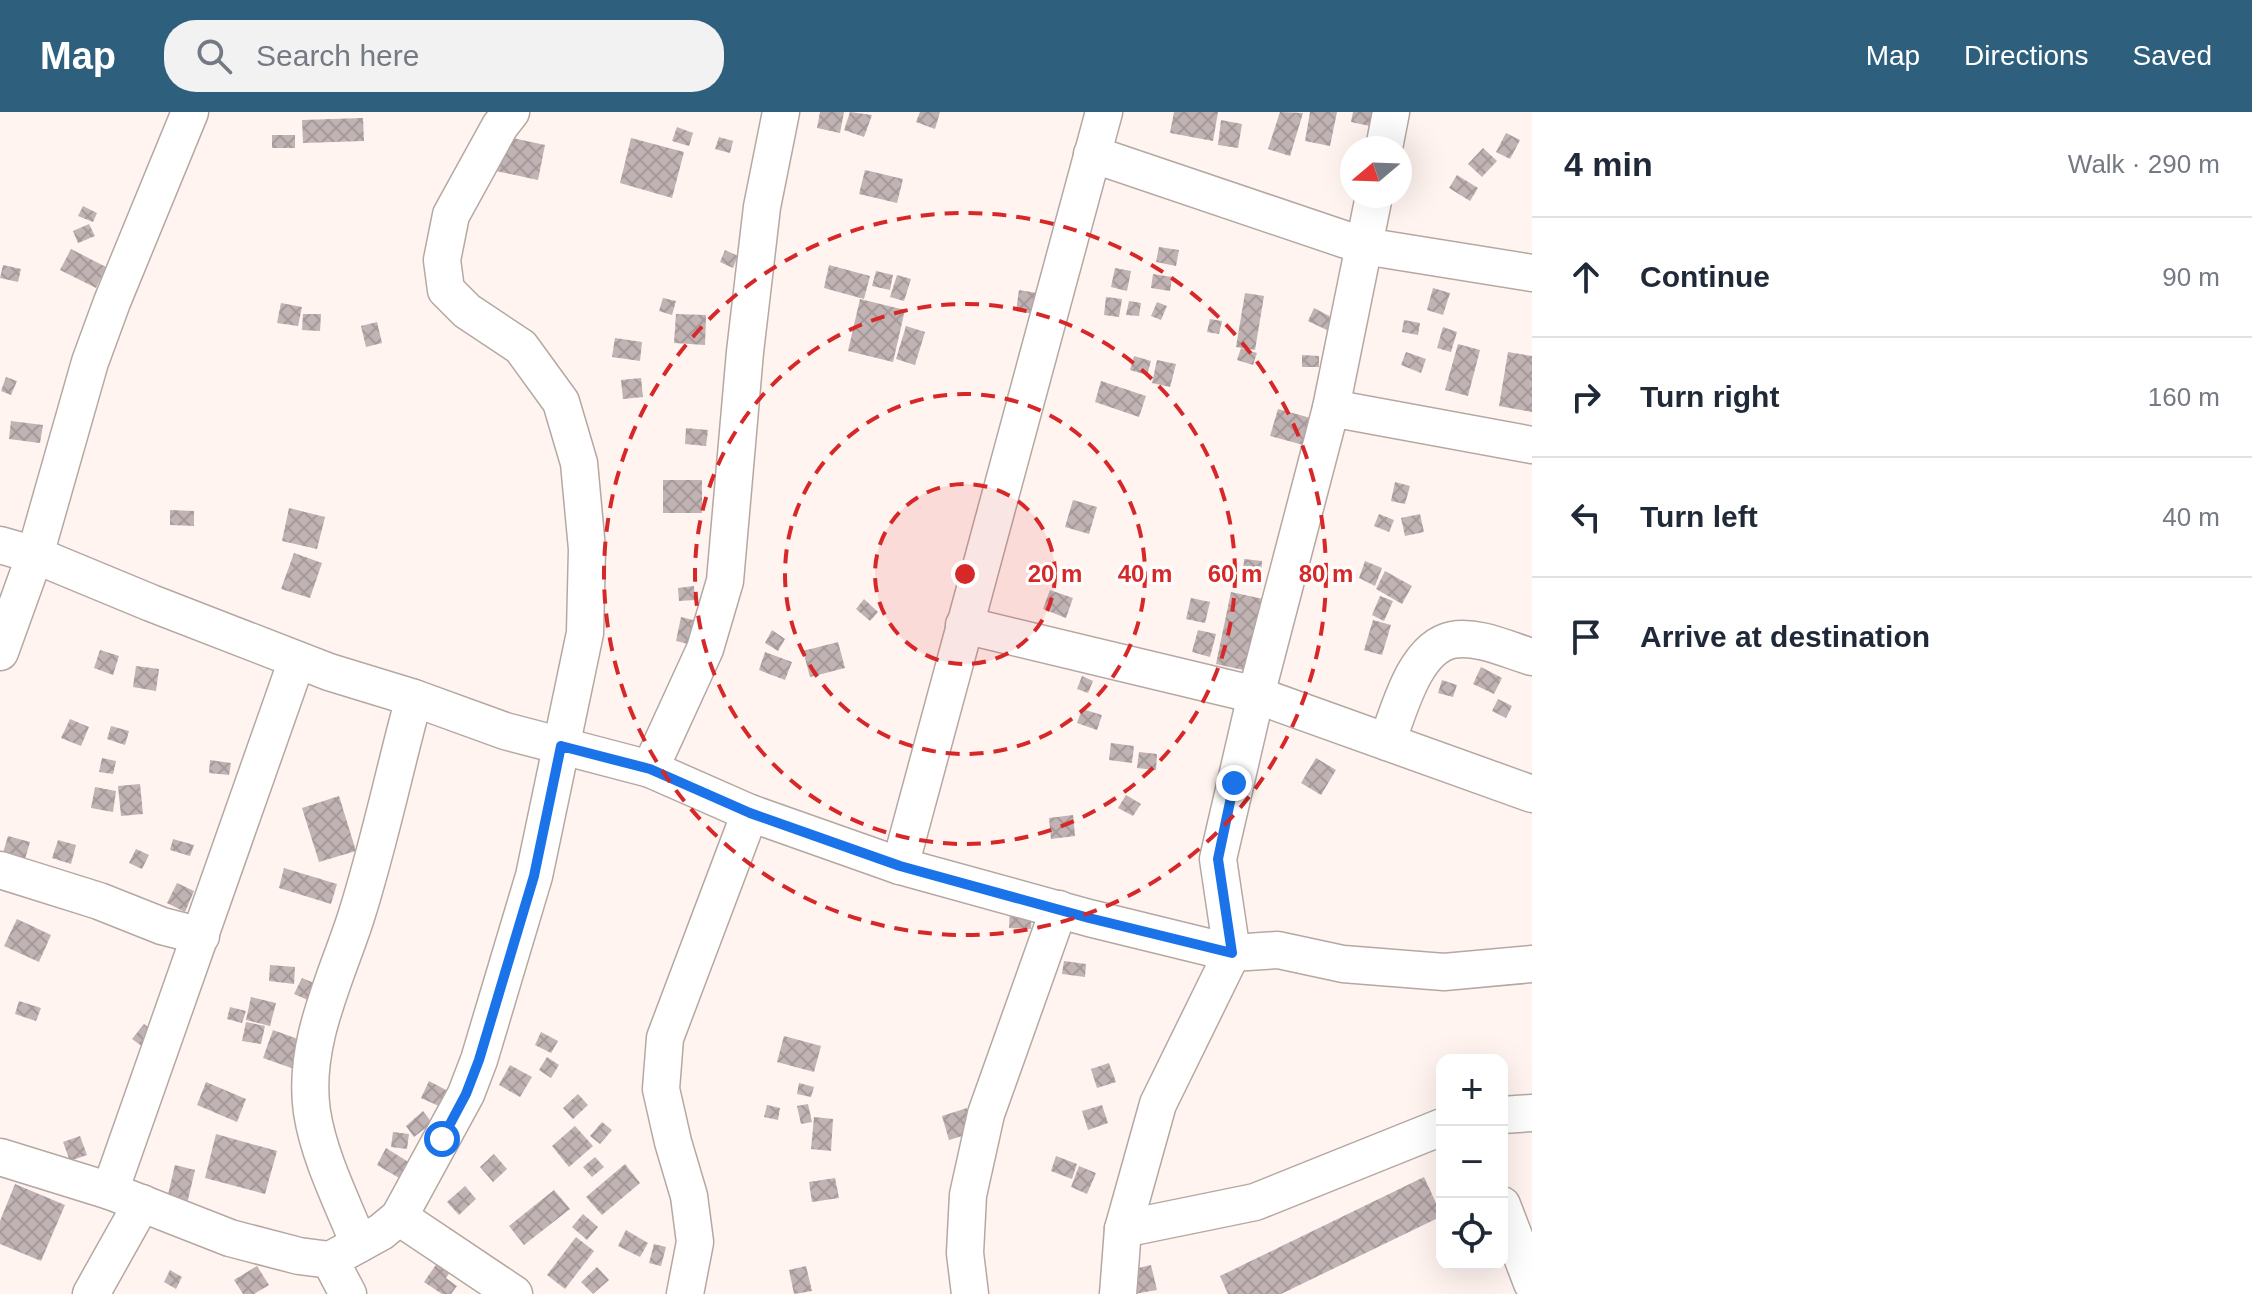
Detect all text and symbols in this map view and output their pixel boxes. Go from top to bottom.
search box [164,20,724,92]
icon: search [192,34,236,78]
text: Map [40,35,116,77]
text: Search here [256,39,419,72]
text: Map [1866,40,1920,71]
text: Directions [1964,40,2089,71]
text: Saved [2133,40,2212,71]
north arrow [1340,136,1412,208]
text: 4 min [1564,145,1653,183]
text: Walk · 290 m [2068,149,2220,179]
icon: ahead [1564,255,1608,299]
text: Continue [1640,260,1770,293]
text: 90 m [2162,262,2220,292]
icon: right [1564,375,1608,419]
text: Turn right [1640,380,1779,413]
text: 160 m [2148,382,2220,412]
icon: left [1564,495,1608,539]
text: Turn left [1640,500,1758,533]
text: 40 m [2162,502,2220,532]
centre of rings [951,560,979,588]
text: 20 m [1028,560,1082,587]
text: 40 m [1118,560,1172,587]
text: 60 m [1208,560,1262,587]
text: 80 m [1299,560,1353,587]
icon: arrive [1564,615,1608,659]
text: Arrive at destination [1640,620,1930,653]
route end [1216,765,1252,801]
map controls [1436,1054,1508,1270]
button: + [1436,1054,1508,1126]
route start [424,1121,460,1157]
button: − [1436,1126,1508,1198]
button: locate [1436,1198,1508,1270]

